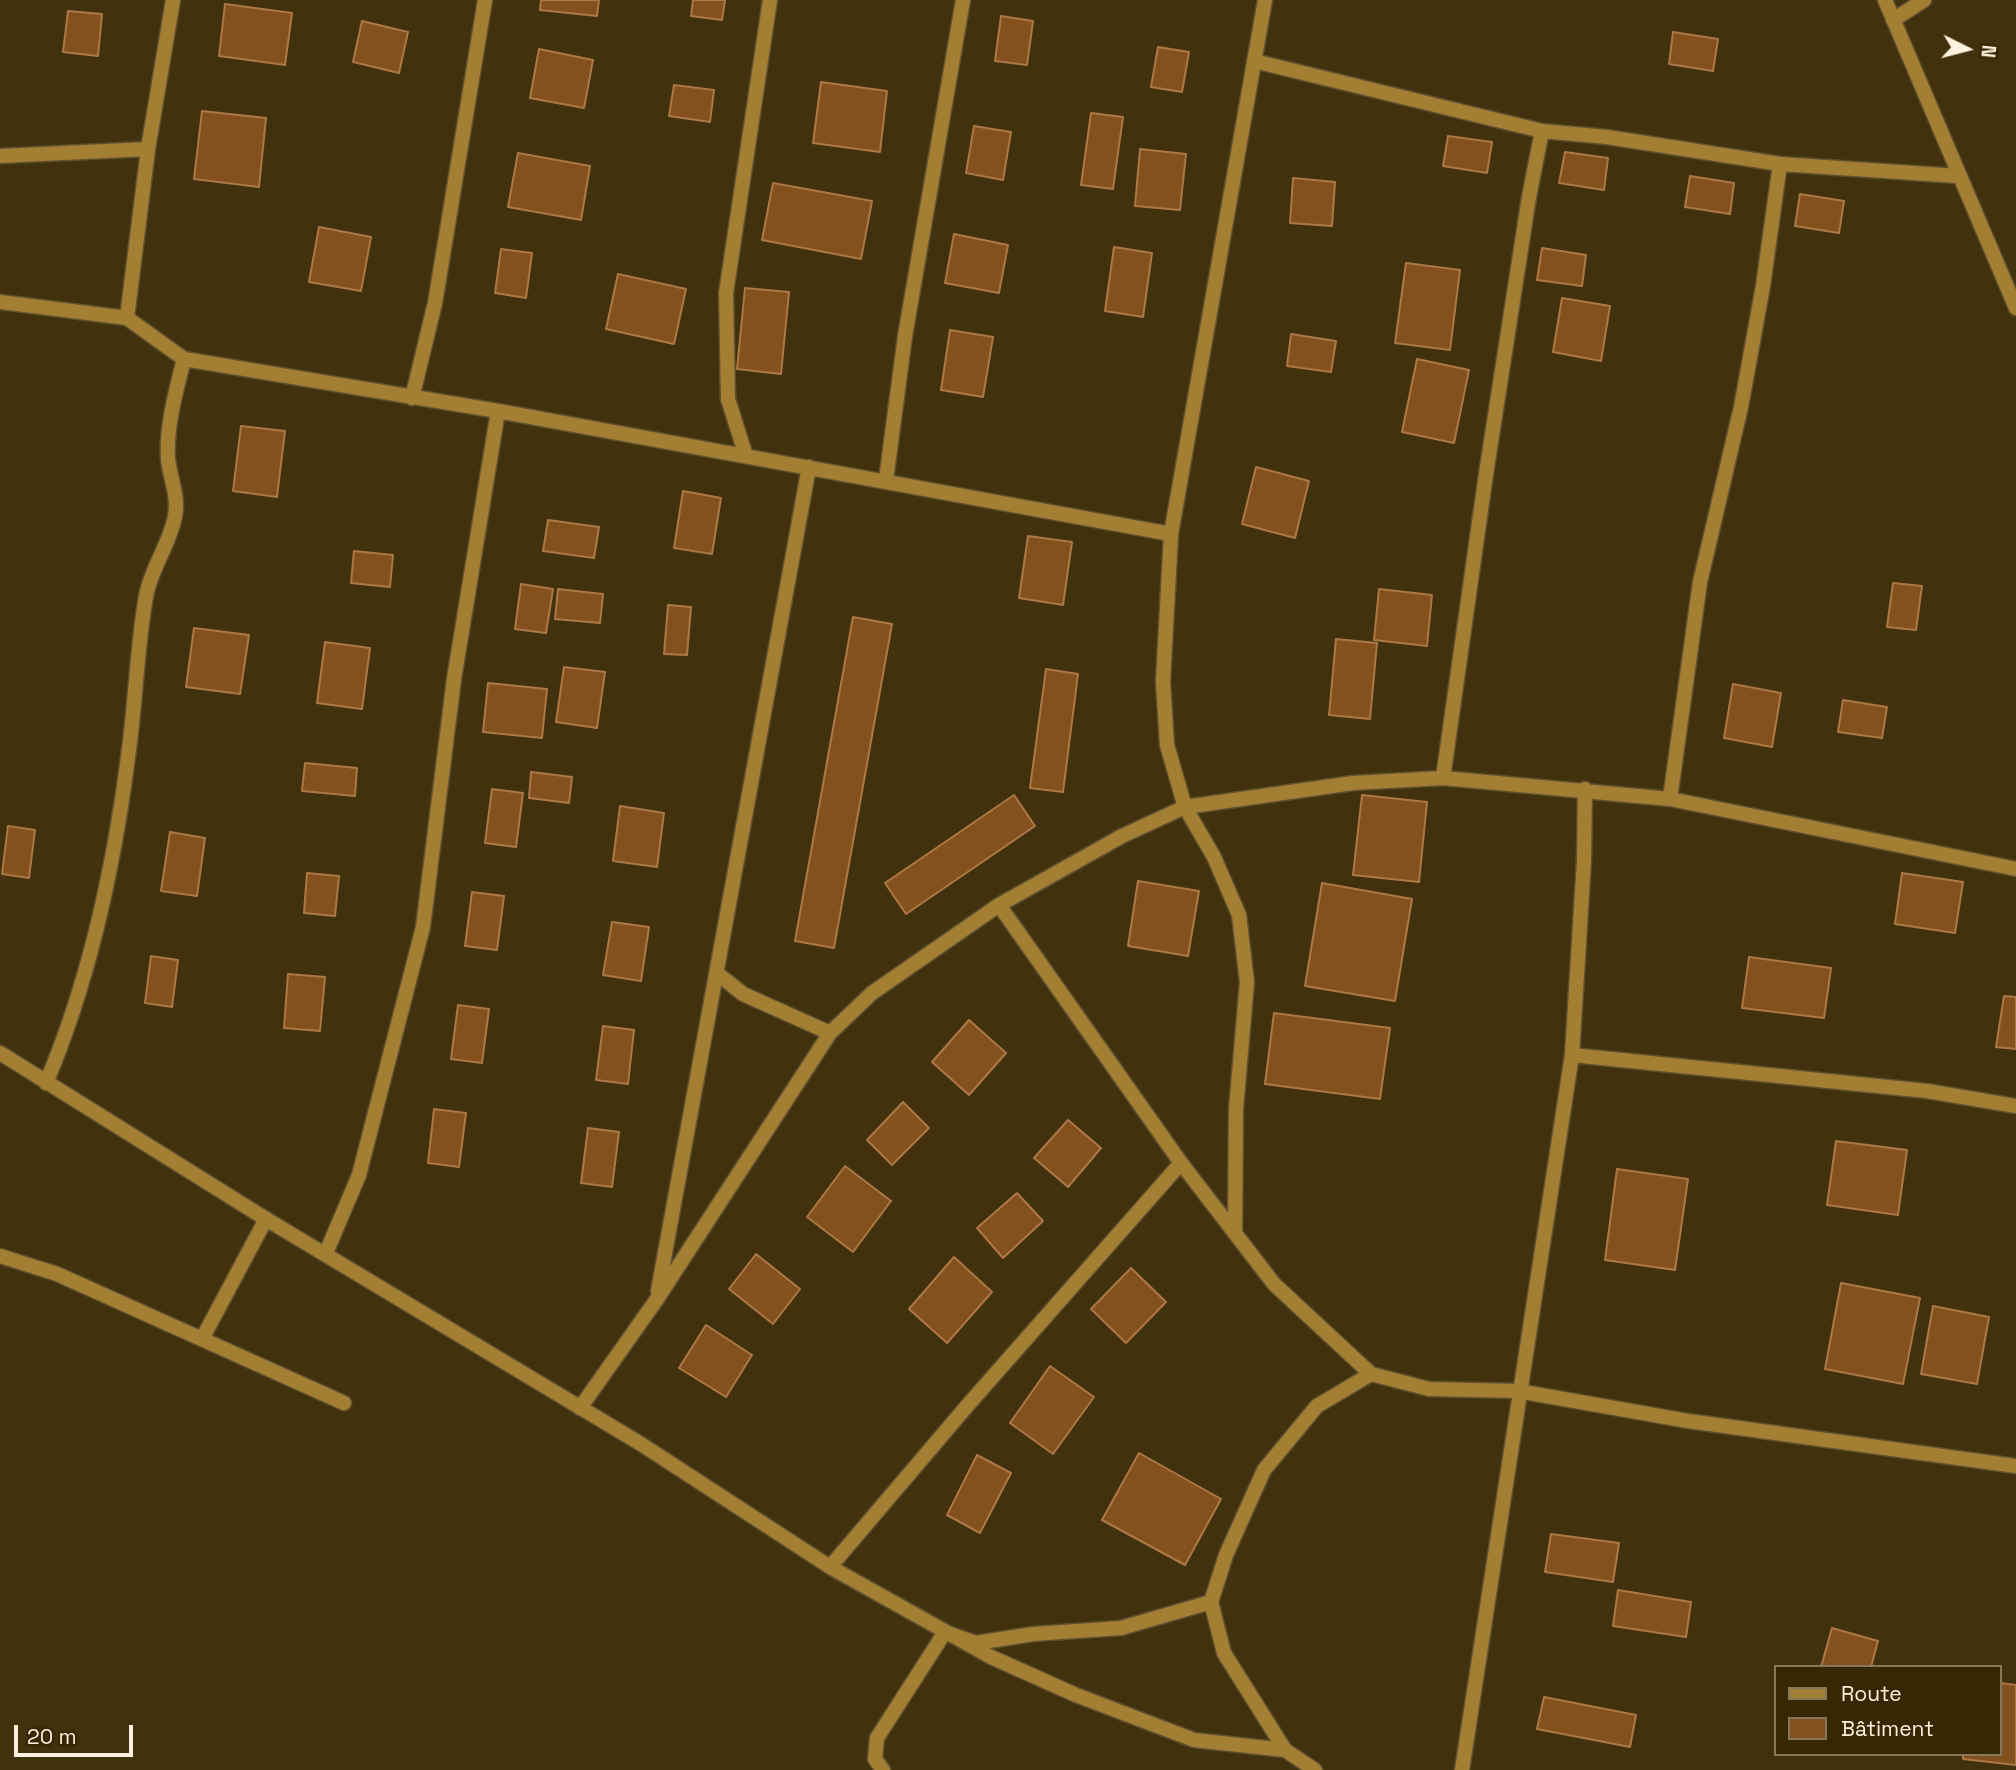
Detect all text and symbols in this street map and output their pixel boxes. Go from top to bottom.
north arrow [1932,14,2002,84]
text: N [1975,44,2001,59]
legend [1774,1665,2002,1756]
text: Route [1841,1680,1902,1707]
scale bar [18,1710,136,1754]
text: Bâtiment [1841,1715,1934,1742]
text: 20 m [27,1723,77,1750]

